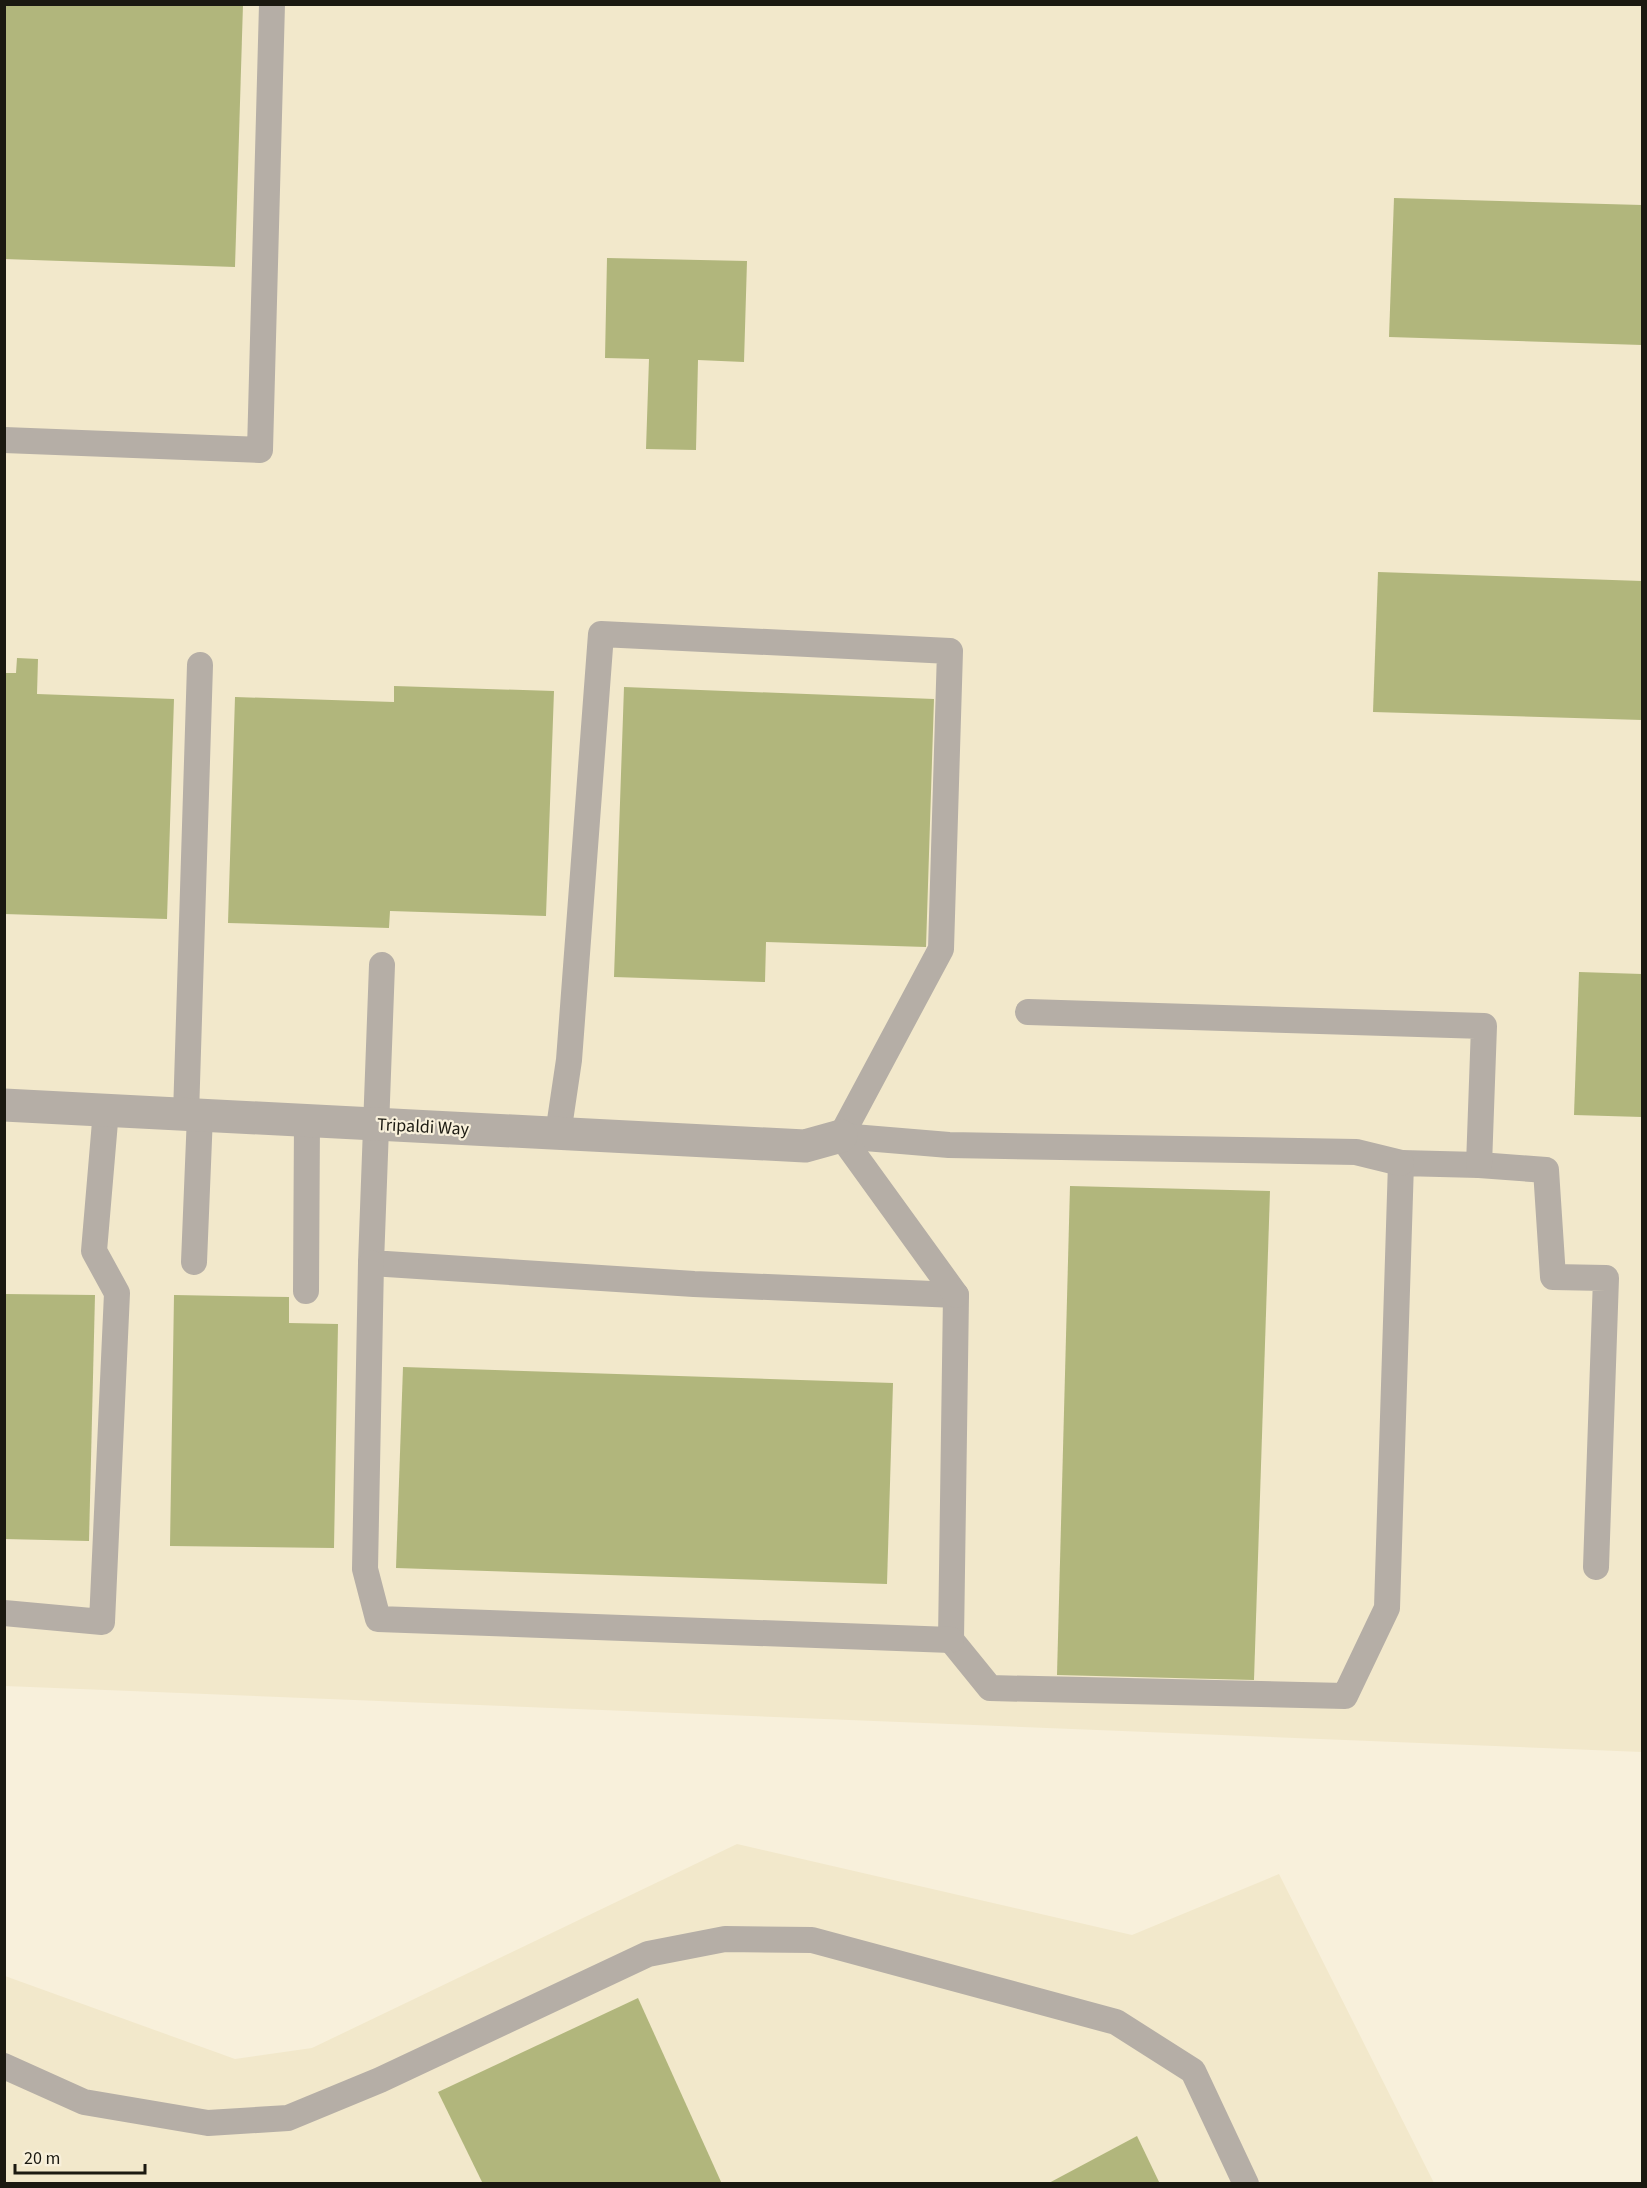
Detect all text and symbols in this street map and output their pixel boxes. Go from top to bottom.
street label: Tripaldi Way [376,1112,470,1142]
scale bar [15,2137,146,2175]
text: 20 m [24,2146,60,2171]

